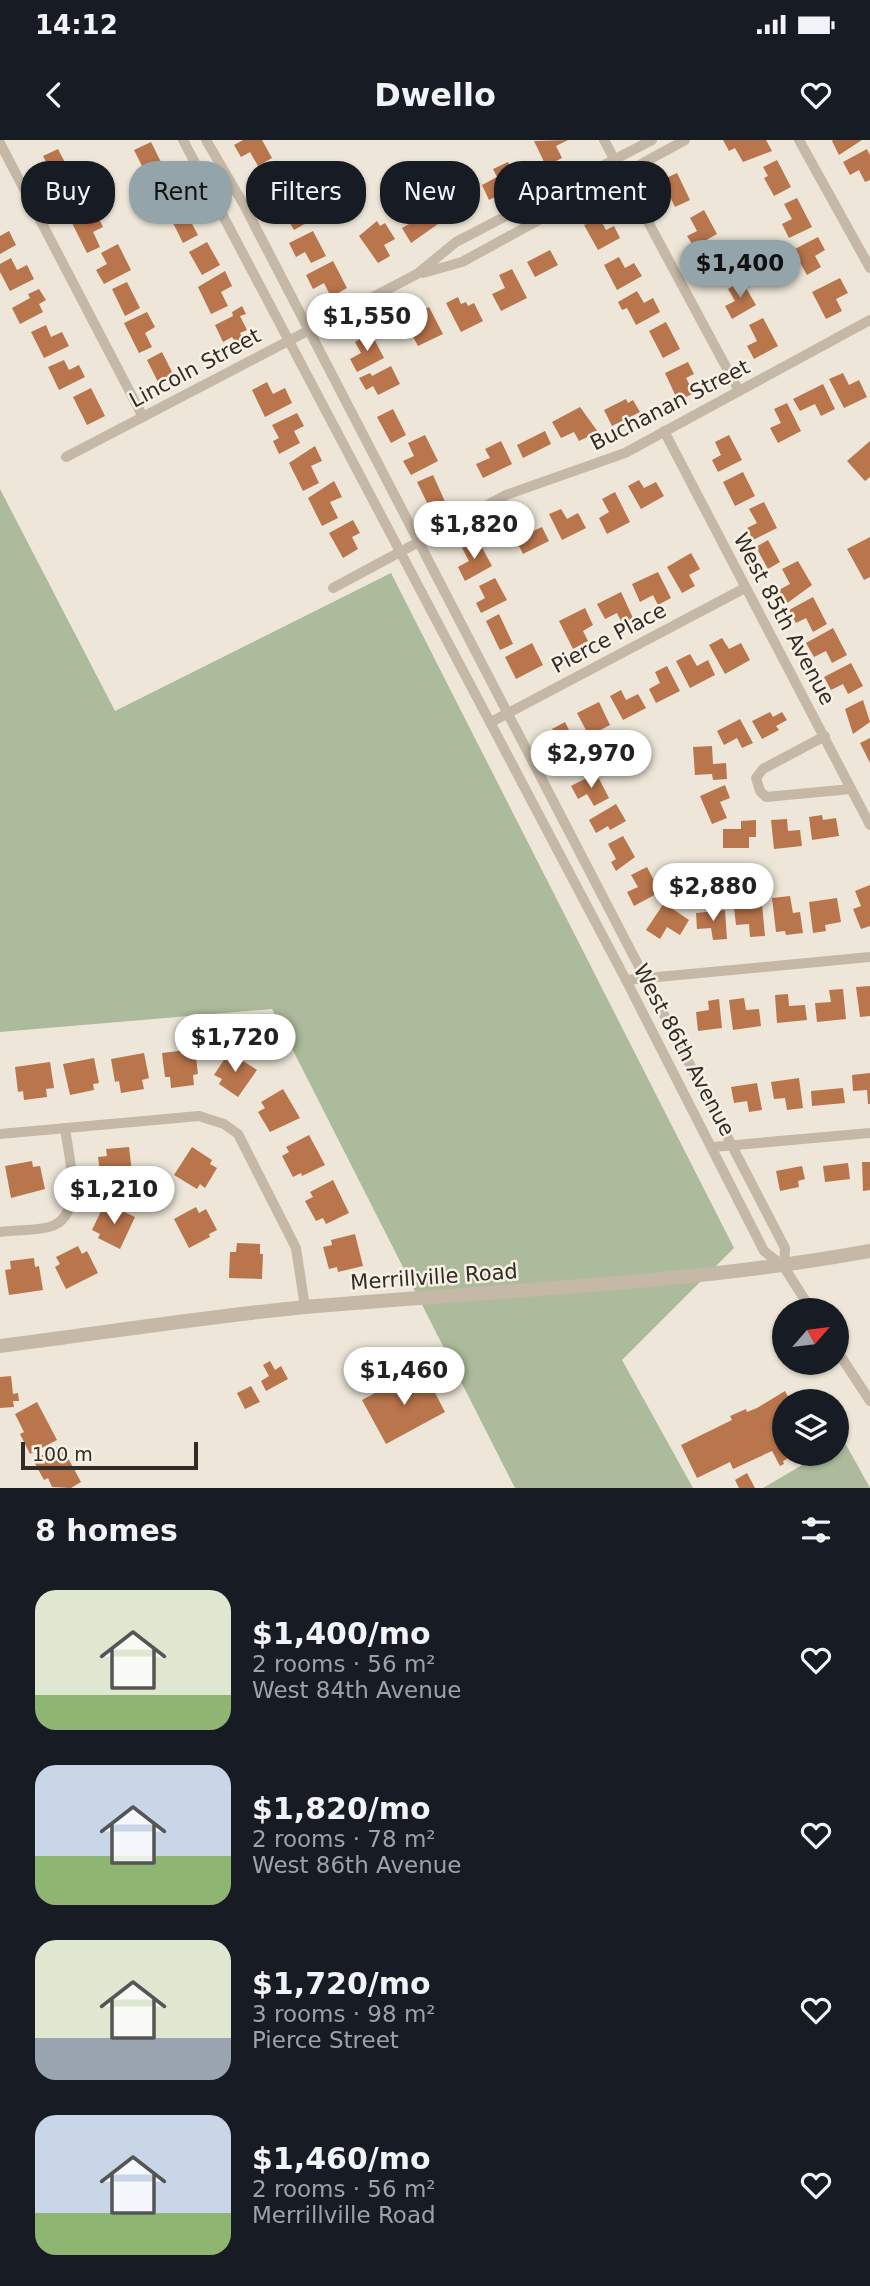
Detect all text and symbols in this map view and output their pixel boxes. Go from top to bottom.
text: 14:12 [35,10,118,40]
icon: back [35,76,73,114]
text: Dwello [374,76,496,114]
icon: heart [797,76,835,114]
chip: Buy [21,161,115,224]
chip: Rent [129,161,232,224]
chip: Filters [246,161,366,224]
chip: New [380,161,480,224]
chip: Apartment [494,161,671,224]
pin: $1,400 [683,240,797,300]
text: $1,400 [696,250,784,276]
pin: $1,550 [310,294,424,353]
text: $1,550 [323,303,411,329]
street label: Lincoln Street [125,323,265,413]
street label: Buchanan Street [586,354,754,456]
pin: $1,820 [417,502,531,561]
text: $1,820 [430,511,518,537]
street label: West 85th Avenue [729,529,839,709]
street label: Pierce Place [548,598,670,678]
pin: $2,970 [534,730,648,790]
text: $2,970 [547,740,635,766]
pin: $2,880 [656,864,770,923]
text: $2,880 [669,873,757,899]
street label: West 86th Avenue [629,960,739,1140]
pin: $1,720 [178,1014,292,1074]
text: $1,720 [191,1024,279,1050]
pin: $1,210 [57,1166,171,1226]
text: $1,210 [70,1176,158,1202]
street label: Merrillville Road [350,1259,518,1295]
north arrow [772,1298,849,1376]
map controls [772,1298,849,1466]
pin: $1,460 [347,1348,461,1407]
text: $1,460 [360,1357,448,1383]
button: layers [772,1389,849,1466]
scale bar [21,1439,198,1471]
text: 100 m [32,1443,93,1465]
icon: filters [797,1511,835,1549]
text: 8 homes [35,1513,178,1548]
text: $1,400/mo [252,1616,431,1651]
icon: home [91,1618,175,1702]
icon: heart [797,1641,835,1679]
text: 2 rooms · 56 m² [252,1651,436,1677]
text: West 84th Avenue [252,1677,461,1703]
text: $1,820/mo [252,1791,431,1826]
icon: home [91,1793,175,1877]
icon: heart [797,1816,835,1854]
text: 2 rooms · 78 m² [252,1826,436,1852]
text: West 86th Avenue [252,1852,461,1878]
text: $1,720/mo [252,1966,431,2001]
icon: home [91,1968,175,2052]
icon: heart [797,1991,835,2029]
text: 3 rooms · 98 m² [252,2001,436,2027]
text: Pierce Street [252,2027,399,2053]
text: $1,460/mo [252,2141,431,2176]
icon: home [91,2143,175,2227]
icon: heart [797,2166,835,2204]
text: 2 rooms · 56 m² [252,2176,436,2202]
text: Merrillville Road [252,2202,436,2228]

